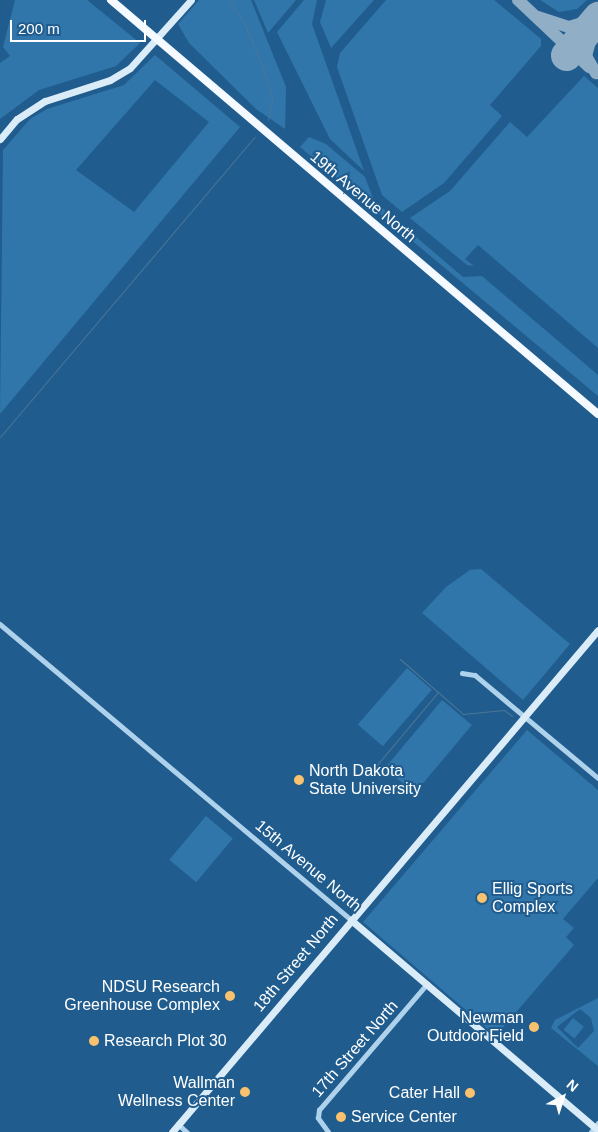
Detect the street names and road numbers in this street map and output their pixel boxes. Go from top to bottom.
street label: 19th Avenue North [306,147,420,247]
street label: 15th Avenue North [251,816,365,916]
street label: 18th Street North [249,910,343,1016]
street label: 17th Street North [308,997,402,1101]

